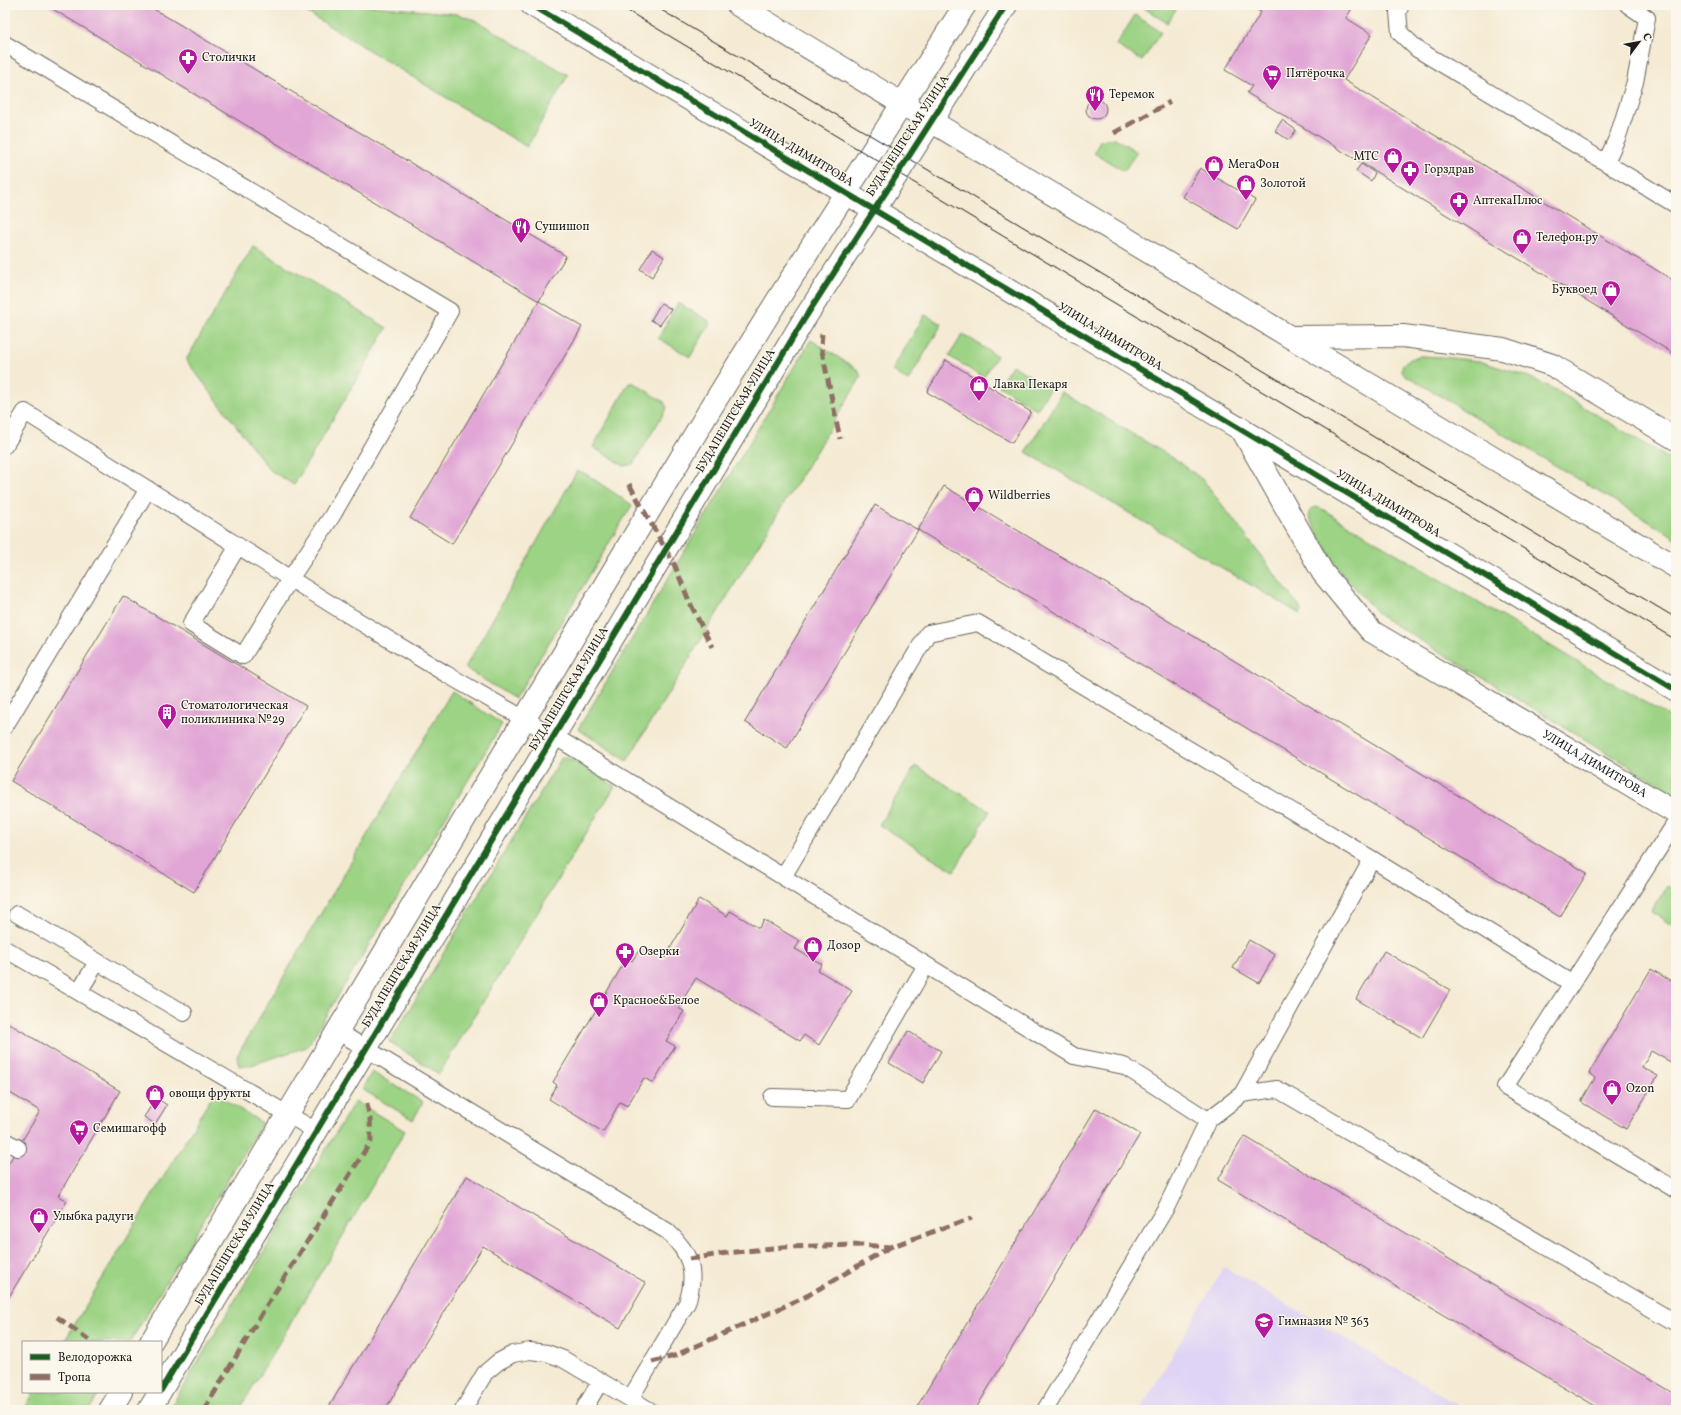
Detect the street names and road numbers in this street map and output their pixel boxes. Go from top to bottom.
street label: БУДАПЕШТСКАЯ УЛИЦА [863,72,954,200]
street label: УЛИЦА ДИМИТРОВА [746,115,857,191]
street label: УЛИЦА ДИМИТРОВА [1055,299,1166,375]
street label: БУДАПЕШТСКАЯ УЛИЦА [693,346,780,476]
street label: УЛИЦА ДИМИТРОВА [1333,466,1444,542]
street label: БУДАПЕШТСКАЯ УЛИЦА [526,624,613,754]
street label: УЛИЦА ДИМИТРОВА [1539,727,1650,802]
street label: БУДАПЕШТСКАЯ УЛИЦА [359,901,446,1031]
street label: БУДАПЕШТСКАЯ УЛИЦА [192,1179,279,1309]

